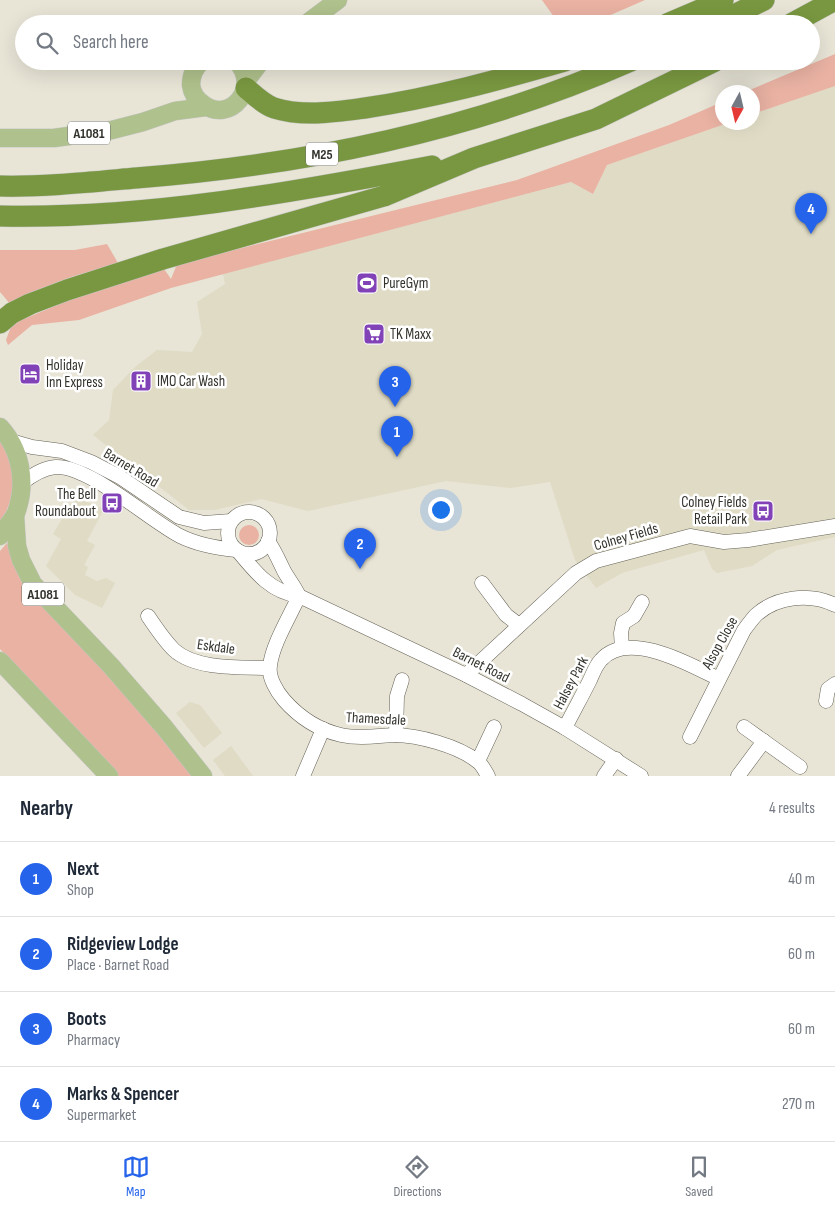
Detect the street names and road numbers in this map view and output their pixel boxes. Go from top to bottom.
road number: A1081 [68,122,110,144]
road number: M25 [306,142,338,166]
street label: Barnet Road [100,444,162,492]
street label: Colney Fields [592,519,660,555]
road number: A1081 [22,582,64,606]
street label: Alsop Close [697,613,742,674]
street label: Eskdale [196,635,236,659]
street label: Barnet Road [449,643,513,687]
street label: Halsey Park [549,653,593,713]
street label: Thamesdale [346,708,406,730]

